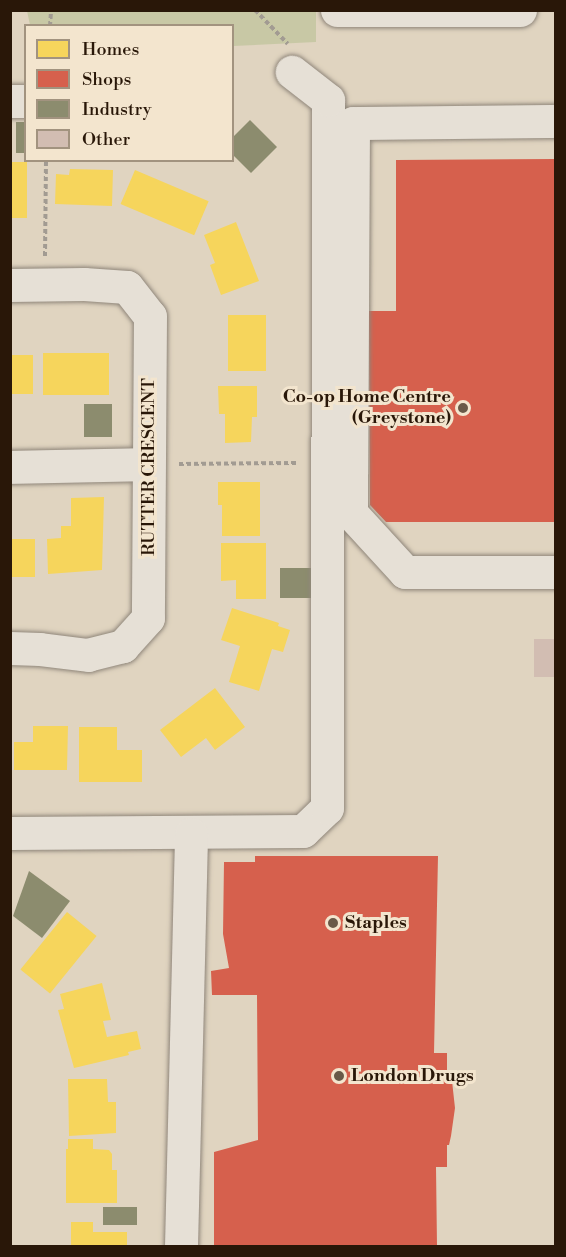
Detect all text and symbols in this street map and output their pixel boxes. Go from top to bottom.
legend [24,24,234,162]
text: Homes [82,38,139,61]
text: Shops [82,68,131,91]
text: Industry [82,98,152,121]
text: Other [82,128,130,151]
street label: RUTTER CRESCENT [138,378,160,556]
place label: Co-op Home Centre (Greystone) [283,387,451,430]
marker: Co-op Home Centre (Greystone) [456,401,470,415]
place label: Staples [345,912,407,934]
marker: Staples [326,916,340,930]
place label: London Drugs [351,1065,474,1087]
marker: London Drugs [332,1069,346,1083]

